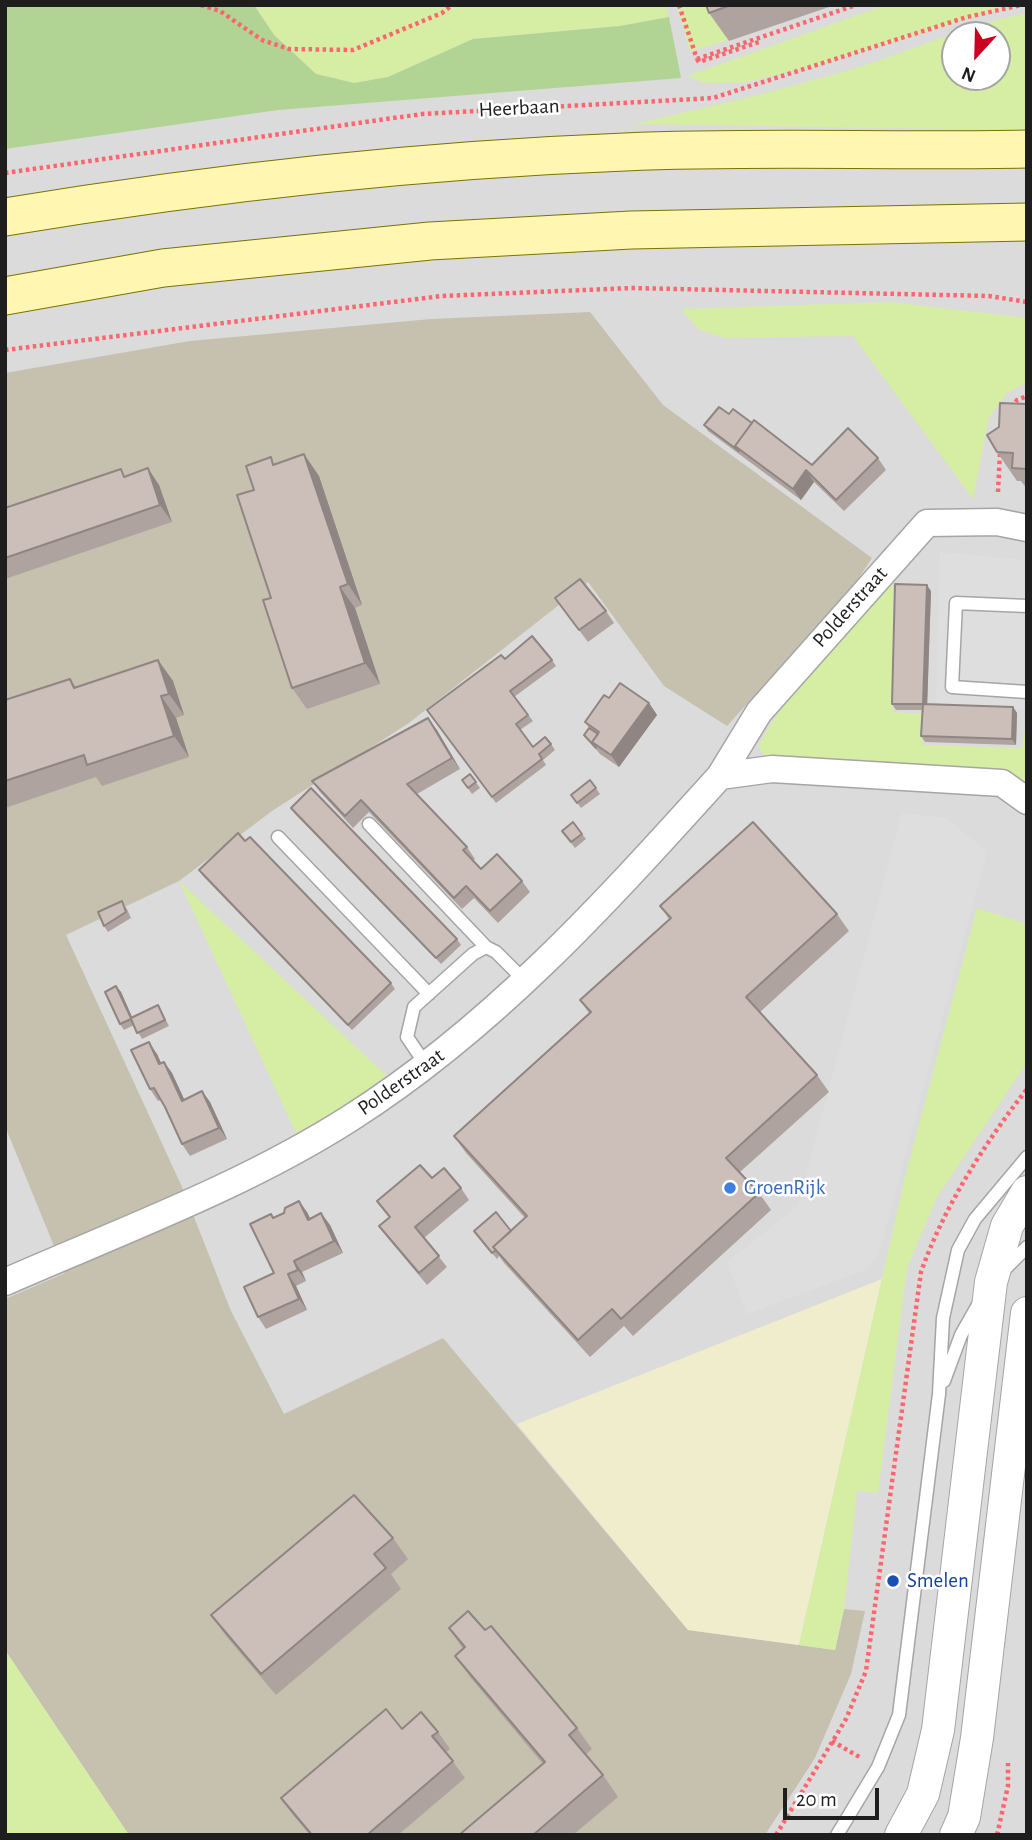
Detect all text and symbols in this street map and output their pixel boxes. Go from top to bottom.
north arrow [941,21,1011,91]
text: N [959,63,978,85]
street label: Heerbaan [478,93,560,123]
street label: Polderstraat [807,561,893,653]
street label: Polderstraat [353,1043,449,1121]
place label: GroenRijk [744,1175,825,1201]
marker: GroenRijk [722,1180,738,1196]
place label: Smelen [907,1568,969,1594]
marker: Smelen [885,1573,901,1589]
scale bar [787,1773,883,1817]
text: 20 m [796,1789,837,1810]

